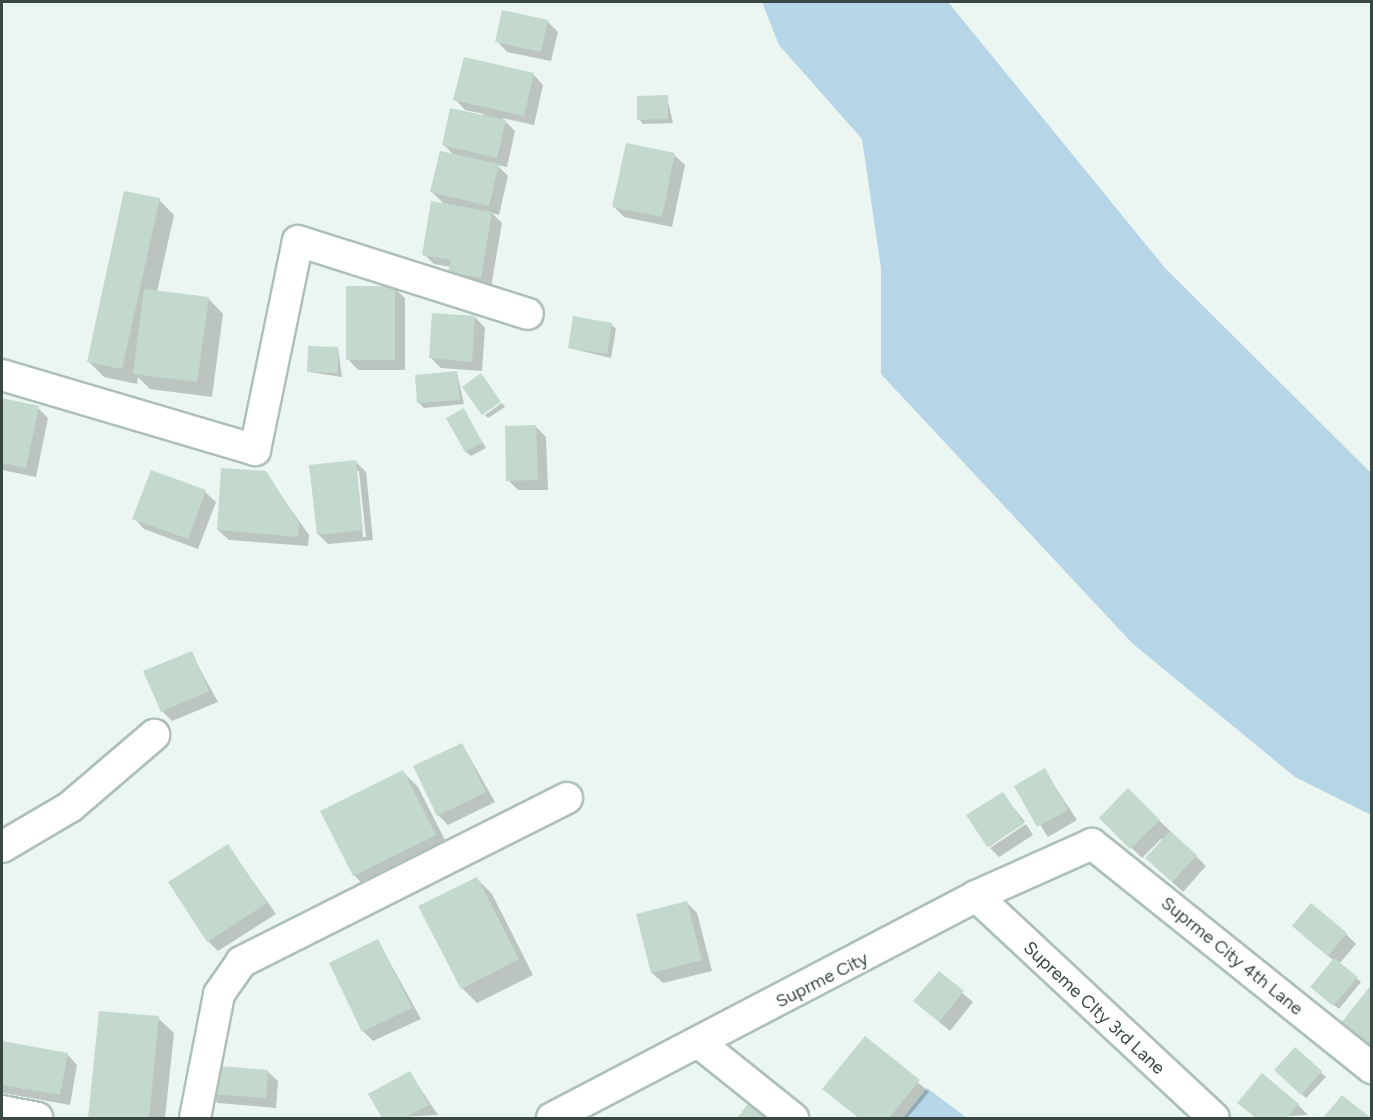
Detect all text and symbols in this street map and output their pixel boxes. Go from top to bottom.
street label: Suprme City 4th Lane [1157,892,1307,1020]
street label: Supreme CIty 3rd Lane [1019,937,1169,1079]
street label: Suprme City [772,947,872,1013]

